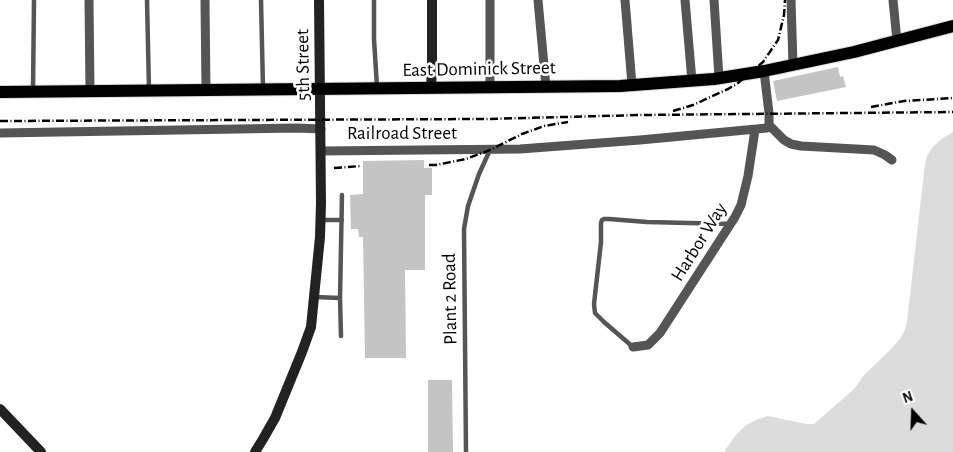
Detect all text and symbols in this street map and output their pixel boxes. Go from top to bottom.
street label: 5th Street [291,29,315,101]
street label: East Dominick Street [402,56,556,82]
street label: Railroad Street [347,122,457,144]
street label: Harbor Way [666,199,732,285]
street label: Plant 2 Road [438,253,462,345]
north arrow [888,387,938,437]
text: N [901,390,915,406]

